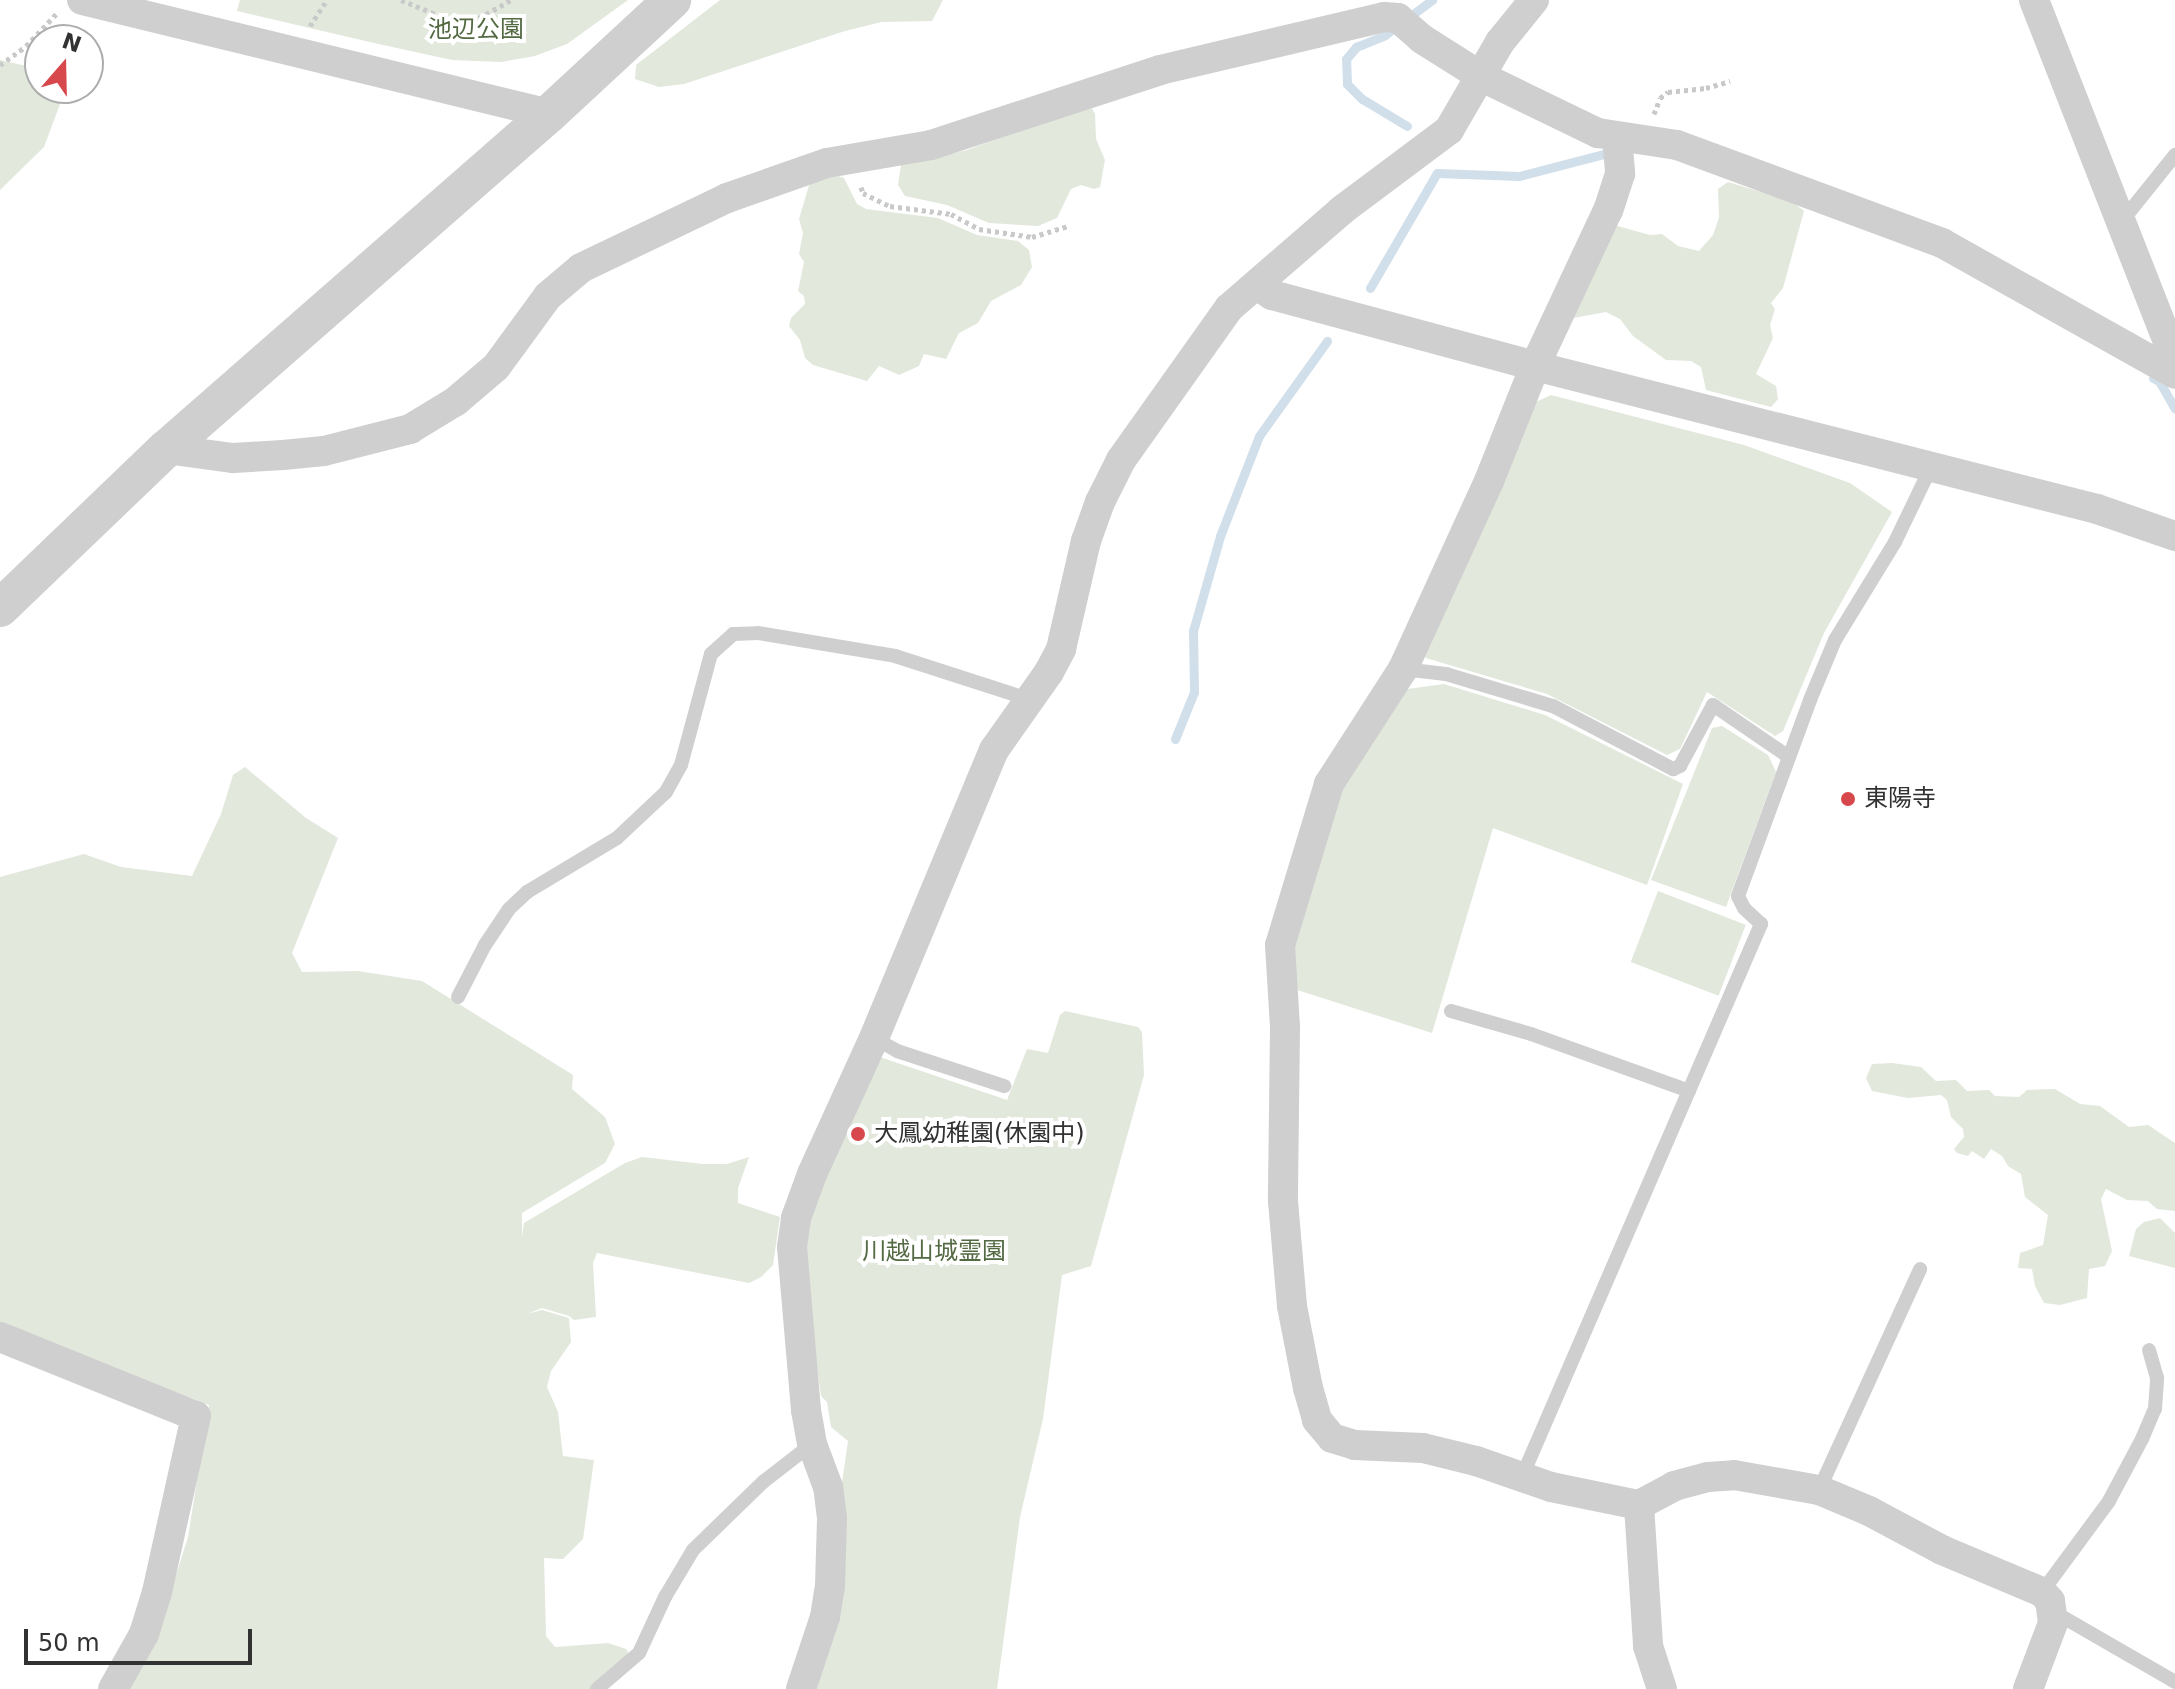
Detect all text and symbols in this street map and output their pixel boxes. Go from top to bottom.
park label: 池辺公園 [428,16,524,44]
north arrow [24,24,104,104]
text: N [59,28,85,58]
place label: 東陽寺 [1864,785,1936,813]
marker: 東陽寺 [1839,790,1857,808]
place label: 大鳳幼稚園(休園中) [874,1120,1085,1148]
marker: 大鳳幼稚園(休園中) [849,1125,867,1143]
park label: 川越山城霊園 [862,1238,1006,1266]
scale bar [28,1613,256,1663]
text: 50 m [38,1629,100,1657]

